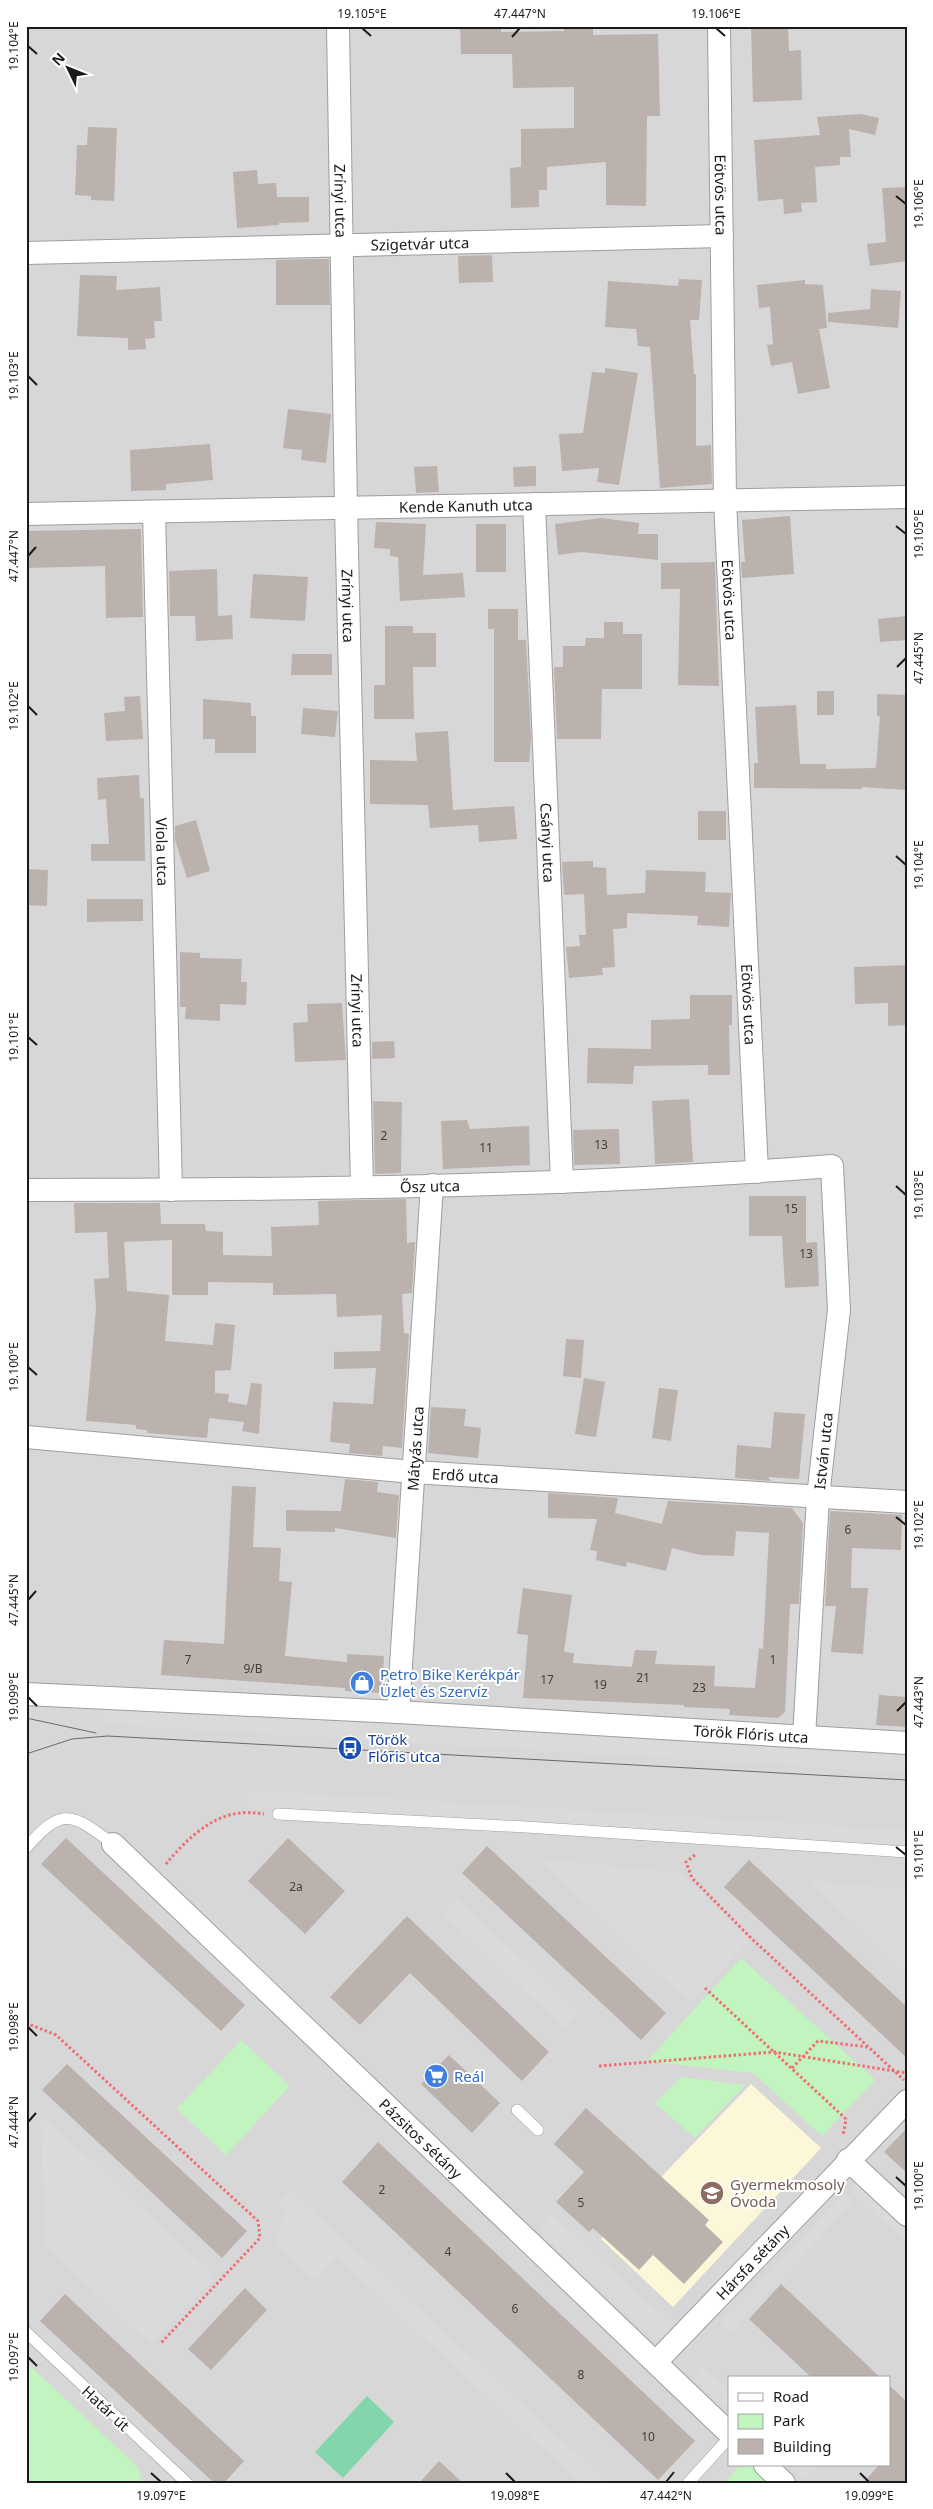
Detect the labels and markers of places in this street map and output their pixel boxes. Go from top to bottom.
place label: Petro Bike Kerékpár Üzlet és Szervíz [380,1664,520,1701]
shop icon: Petro Bike Kerékpár Üzlet és Szervíz [349,1670,375,1696]
place label: Török Flóris utca [368,1729,440,1766]
bus stop icon: Török Flóris utca [337,1735,363,1761]
supermarket icon: Reál [423,2063,449,2089]
place label: Reál [454,2066,484,2086]
place label: Gyermekmosoly Óvoda [730,2174,845,2211]
school or university icon: Gyermekmosoly Óvoda [699,2180,725,2206]

